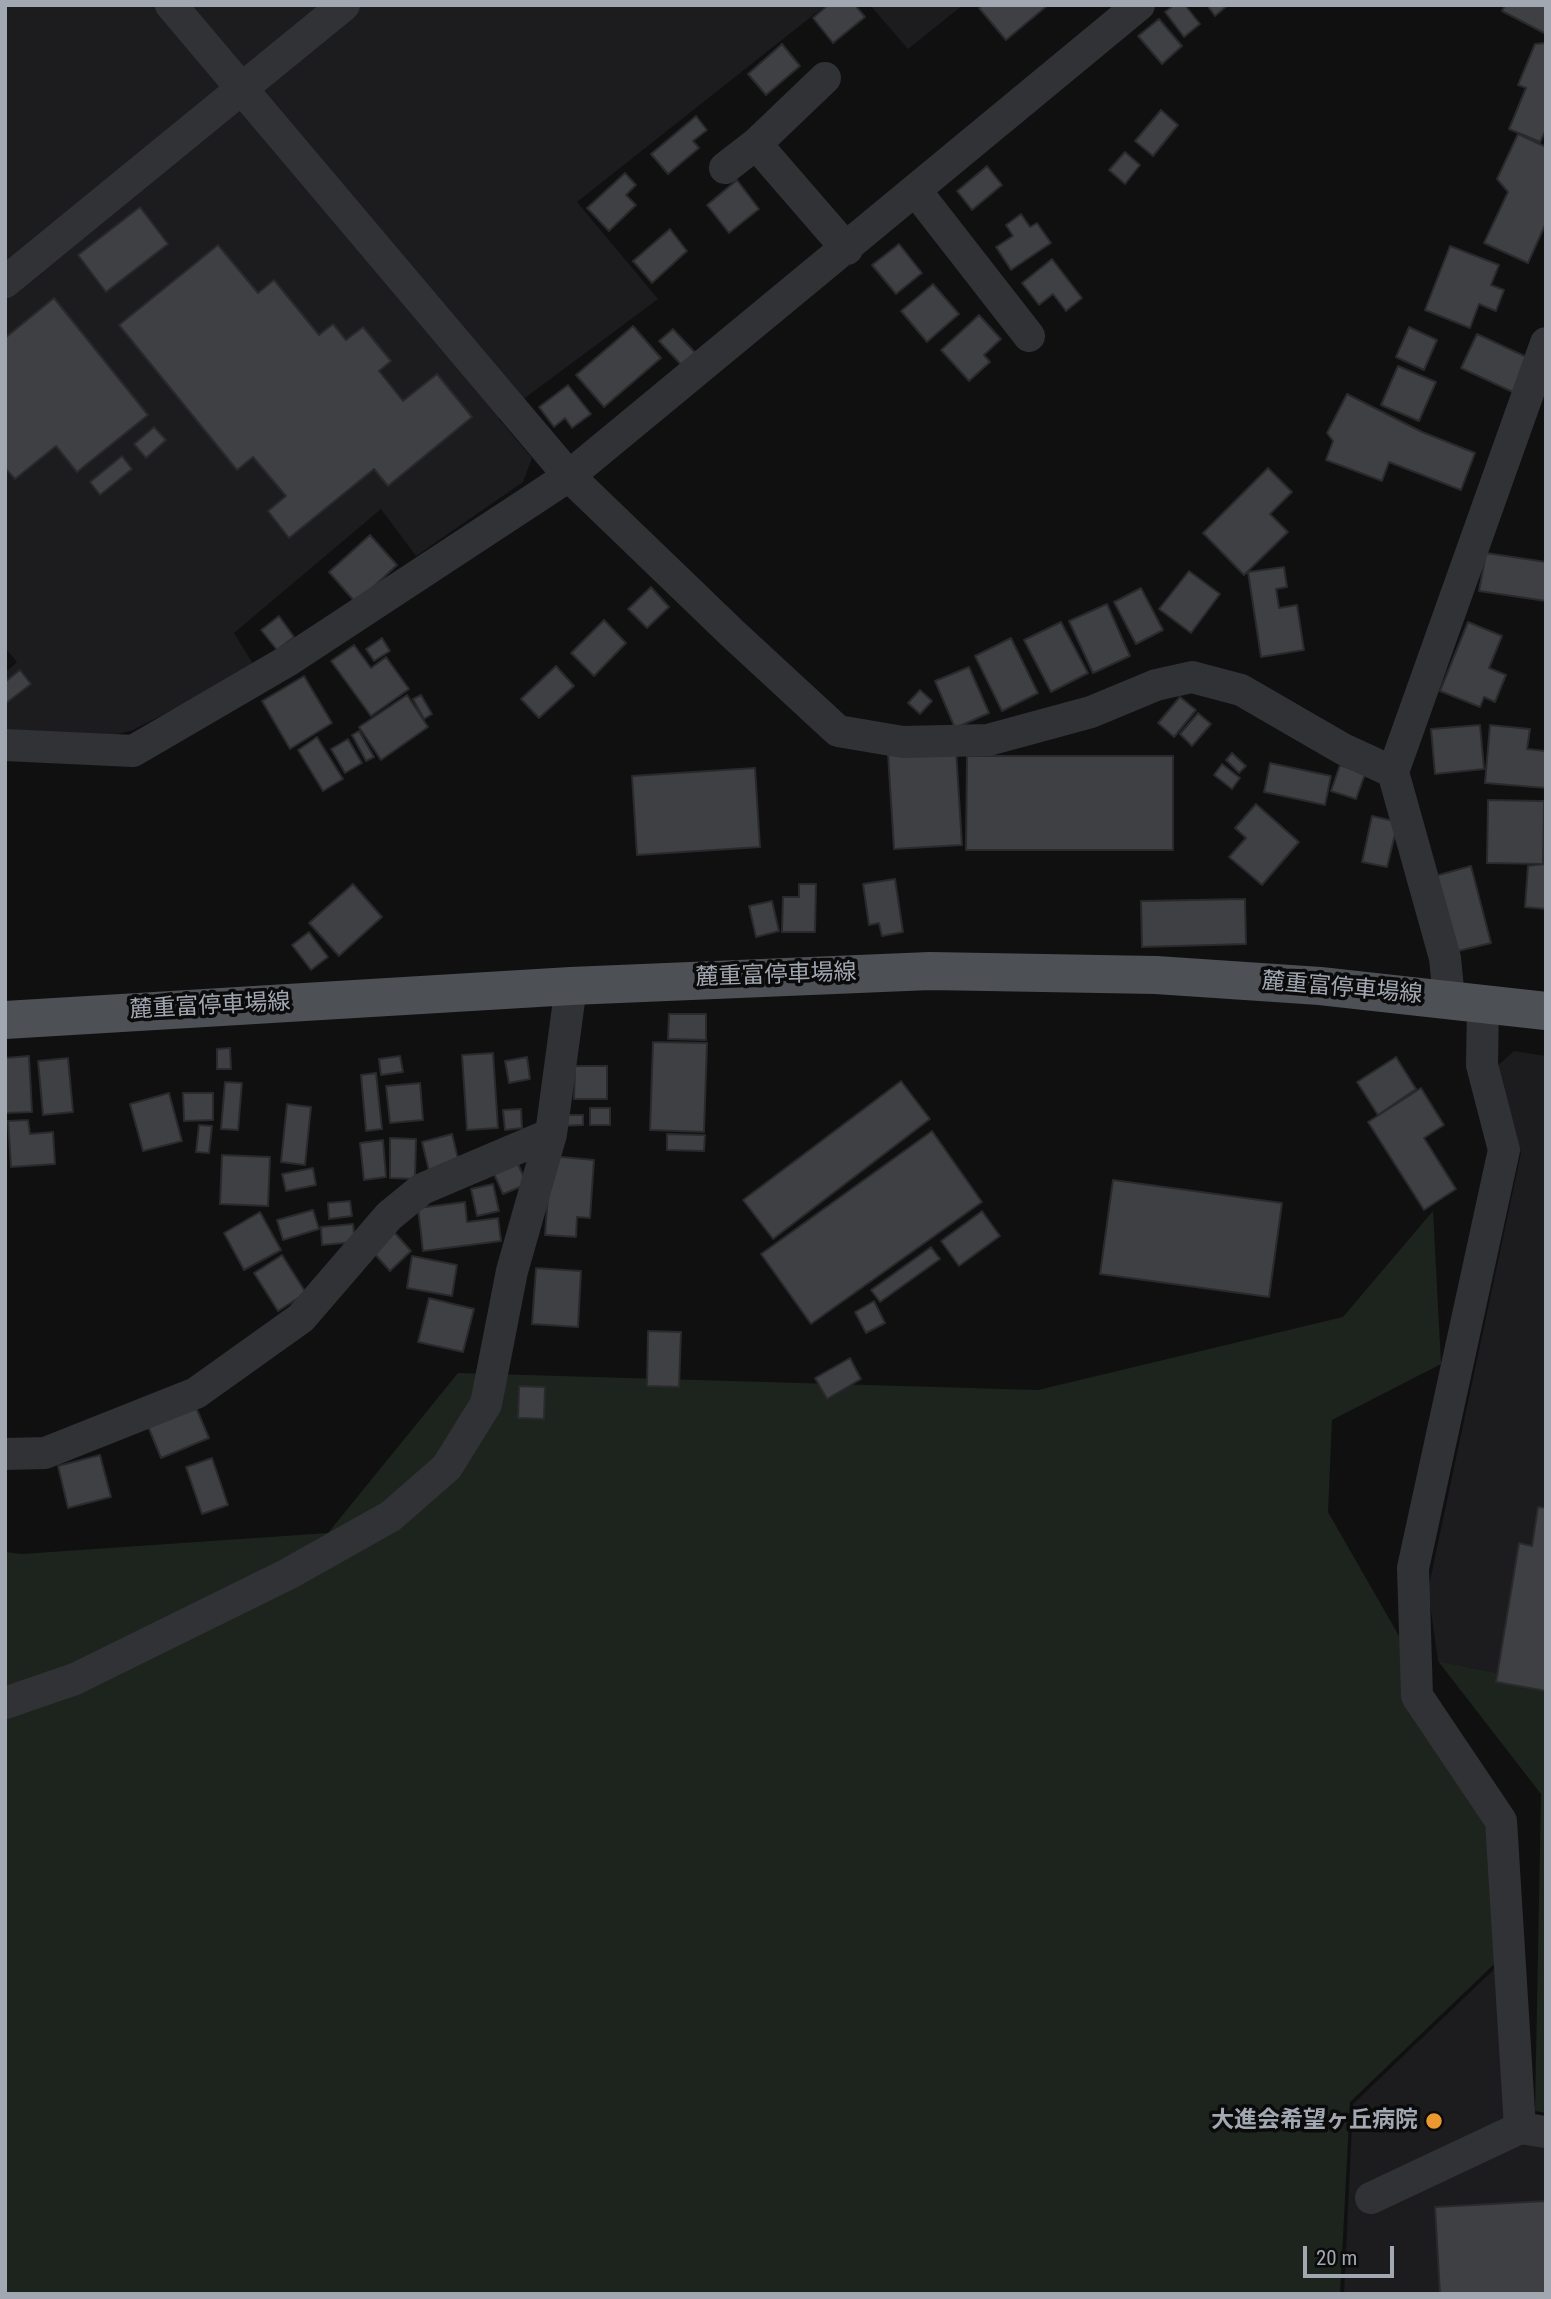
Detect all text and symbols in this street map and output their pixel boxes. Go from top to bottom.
street label: 麓重富停車場線 [695,959,857,993]
street label: 麓重富停車場線 [1261,968,1423,1010]
street label: 麓重富停車場線 [129,989,291,1025]
place label: 大進会希望ヶ丘病院 [1211,2107,1418,2135]
marker: 大進会希望ヶ丘病院 [1424,2111,1444,2131]
scale bar [1306,2232,1397,2276]
text: 20 m [1316,2246,1357,2270]

